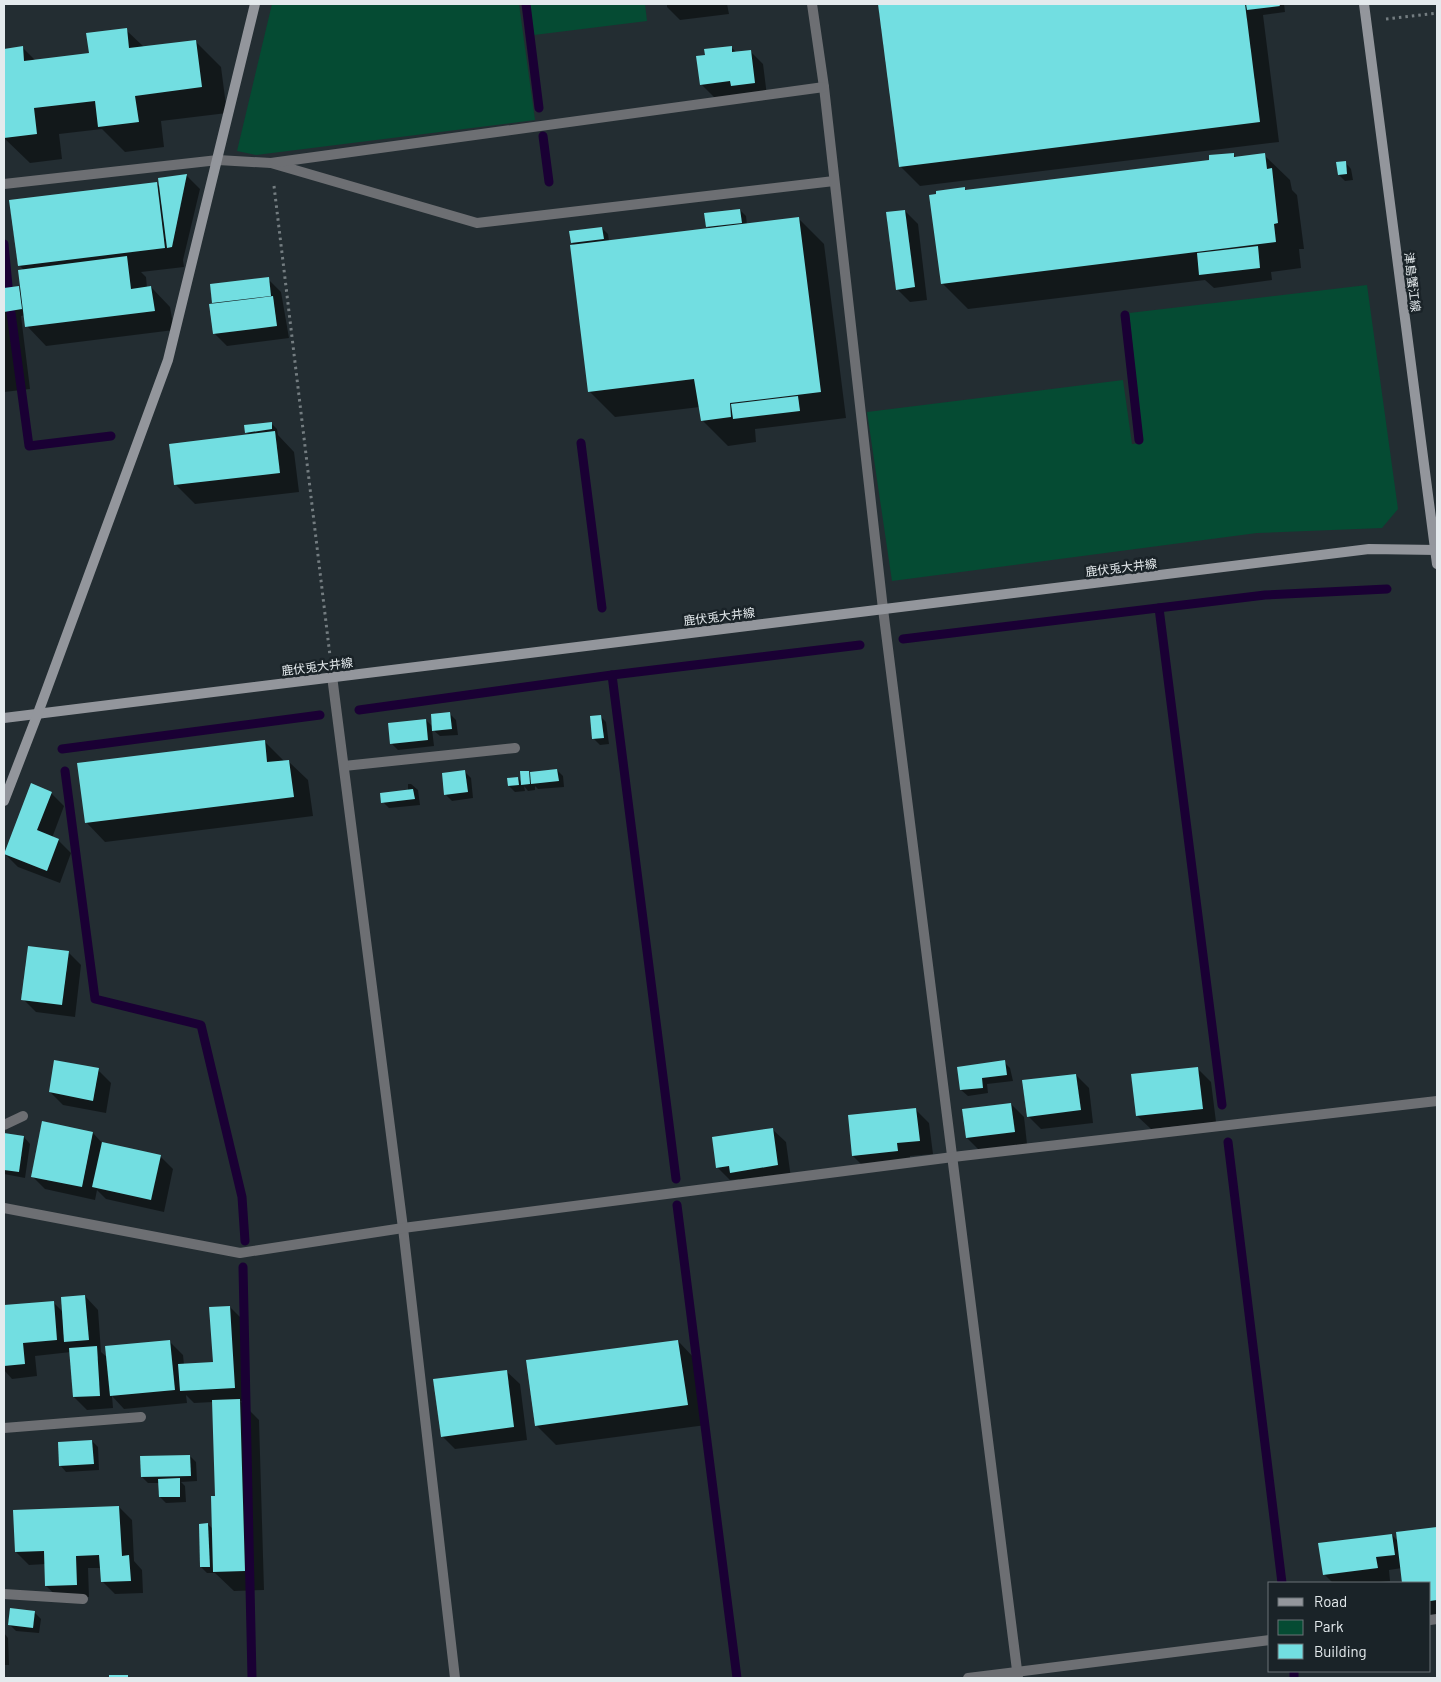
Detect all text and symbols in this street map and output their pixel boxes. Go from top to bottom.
street label: 津島蟹江線 [1402,251,1424,313]
street label: 鹿伏兎大井線 [1084,556,1158,578]
street label: 鹿伏兎大井線 [682,605,756,627]
street label: 鹿伏兎大井線 [280,655,354,677]
legend [1268,1582,1431,1672]
text: Road [1314,1592,1347,1610]
text: Park [1314,1617,1344,1635]
text: Building [1314,1642,1367,1660]

